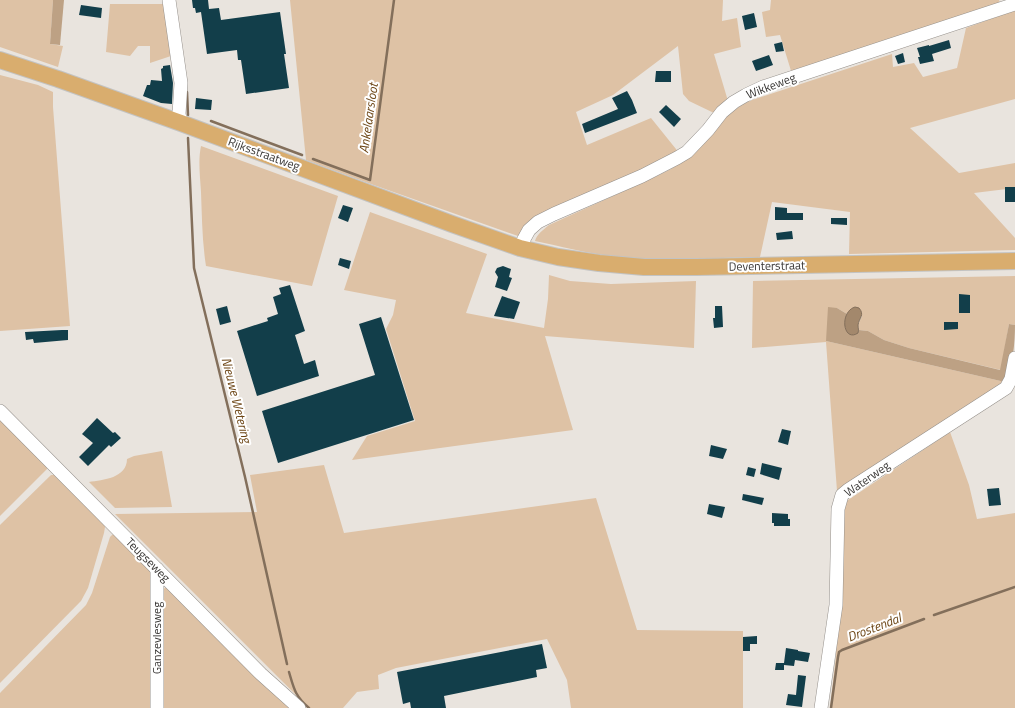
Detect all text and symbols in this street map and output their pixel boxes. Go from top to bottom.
street label: Wikkeweg [743,67,798,104]
water label: Ankelaarsloot [353,80,383,154]
street label: Rijksstraatweg [225,132,303,175]
street label: Deventerstraat [729,255,806,276]
water label: Nieuwe Wetering [217,355,258,447]
street label: Waterweg [840,456,894,501]
street label: Teugseweg [122,533,175,586]
street label: Ganzevlesweg [147,602,166,674]
water label: Drostendal [844,607,906,646]

